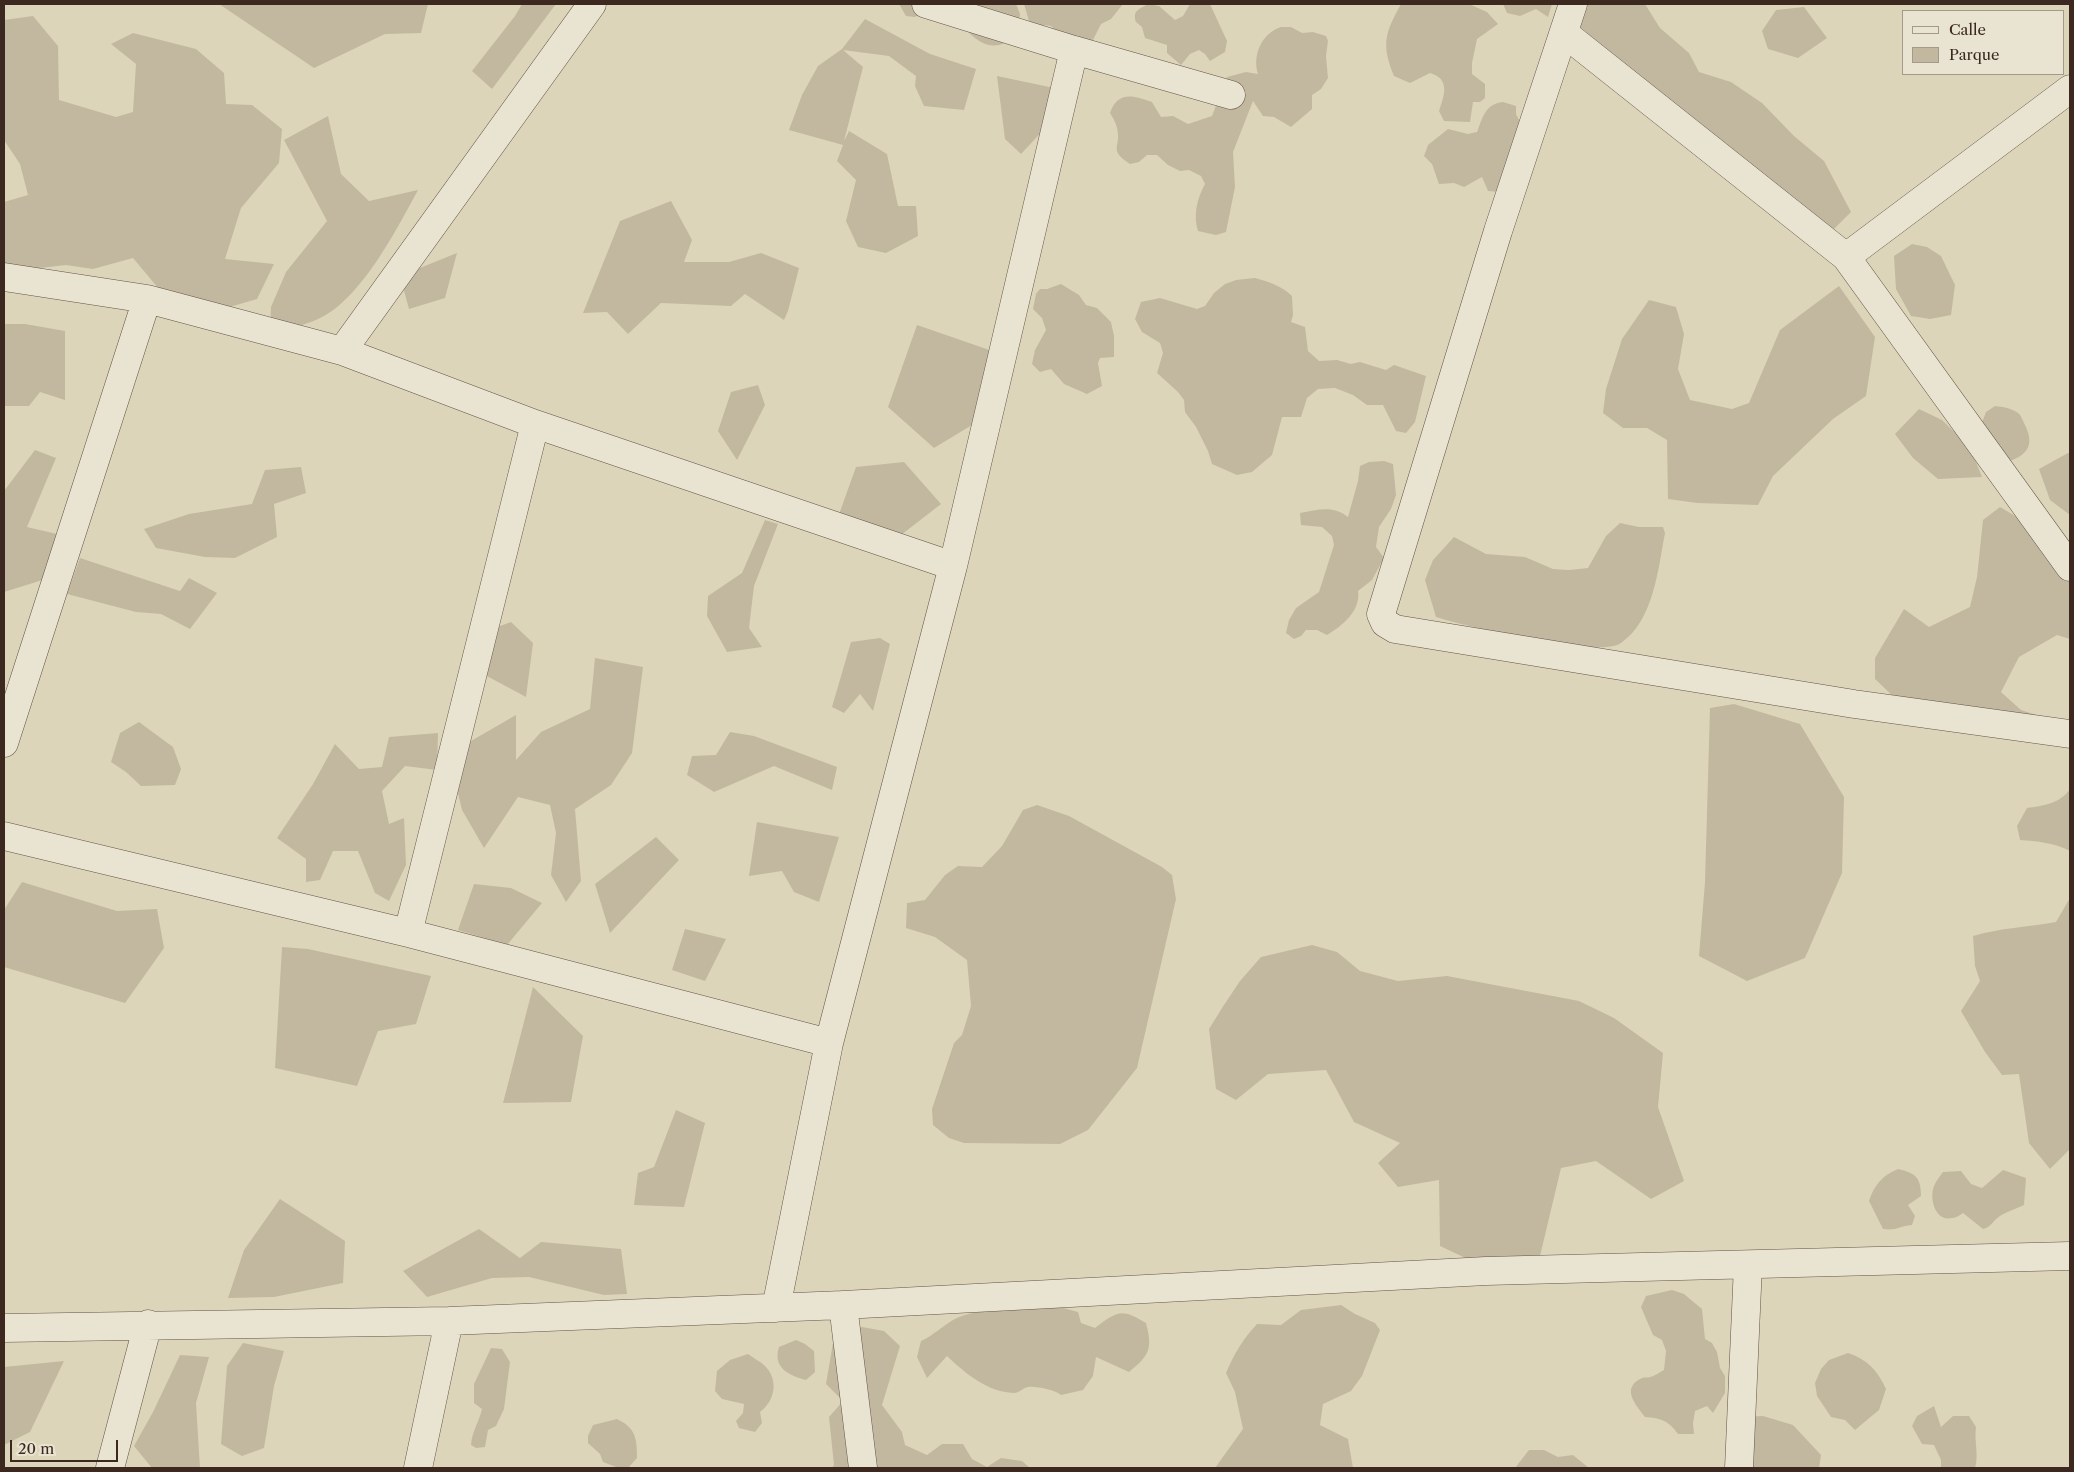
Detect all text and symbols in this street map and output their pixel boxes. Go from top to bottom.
legend [1902,10,2064,75]
text: Calle [1949,20,1986,39]
text: Parque [1949,45,1999,64]
scale bar [12,1430,120,1462]
text: 20 m [18,1439,54,1458]

